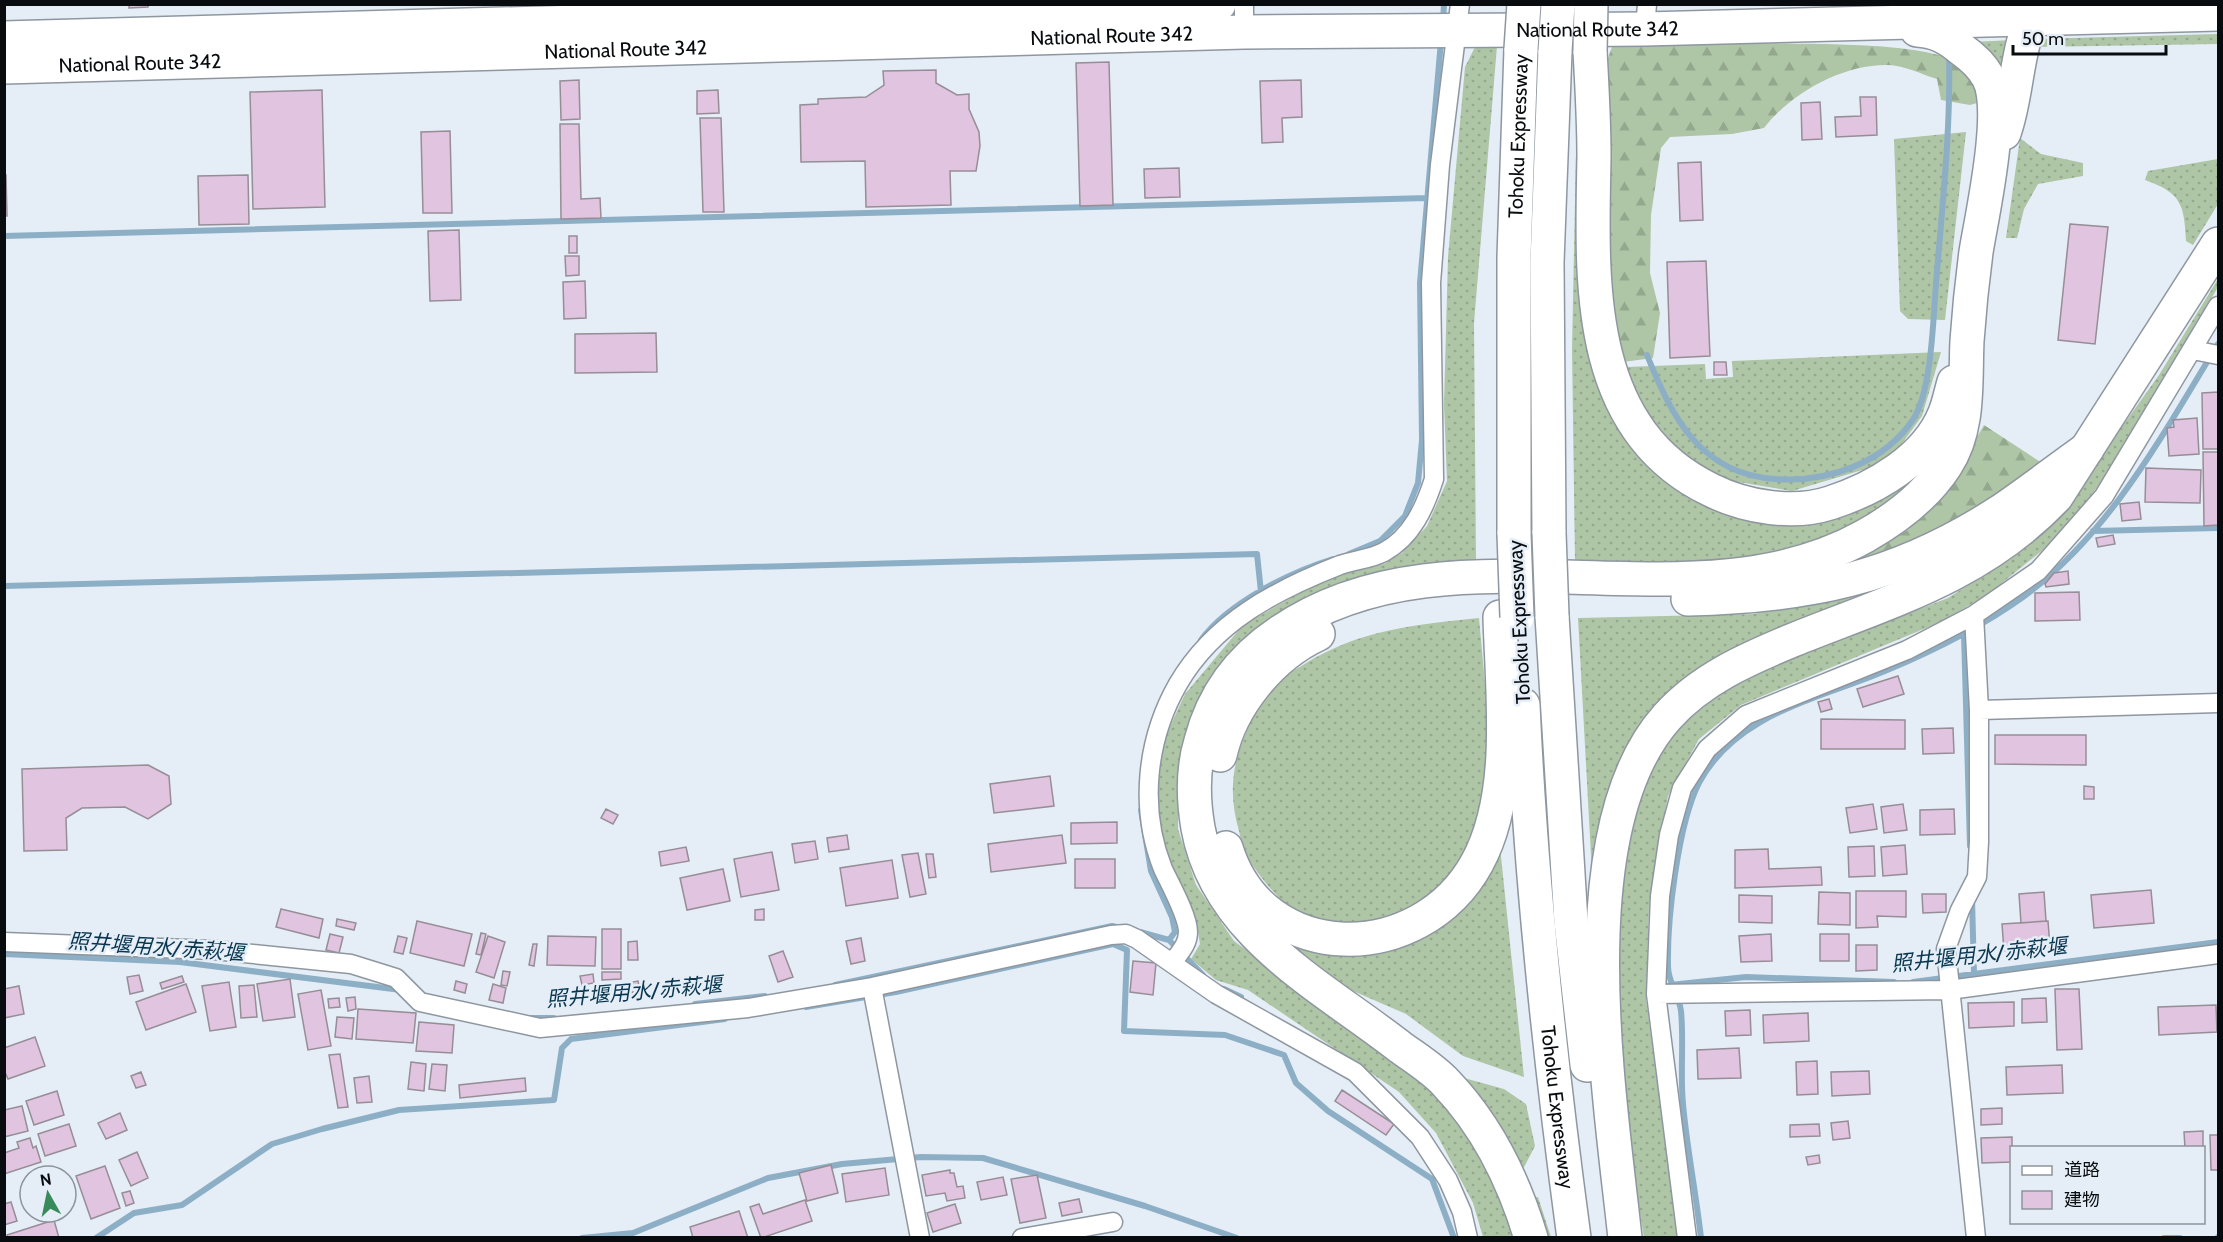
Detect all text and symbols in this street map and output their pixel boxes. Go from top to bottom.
street label: National Route 342 [1516,16,1679,42]
scale bar [2013,18,2166,56]
street label: National Route 342 [1030,21,1193,50]
text: 50 m [2022,28,2064,50]
street label: National Route 342 [544,35,707,64]
street label: National Route 342 [58,49,222,77]
street label: Tohoku Expressway [1503,54,1533,219]
street label: Tohoku Expressway [1503,539,1535,705]
water label: 照井堰用水/赤萩堰 [67,928,249,965]
water label: 照井堰用水/赤萩堰 [1890,932,2072,976]
water label: 照井堰用水/赤萩堰 [545,971,727,1012]
street label: Tohoku Expressway [1536,1025,1579,1190]
legend [2010,1146,2205,1224]
text: 道路 [2064,1159,2100,1181]
north arrow [18,1164,78,1224]
text: N [39,1169,53,1190]
text: 建物 [2064,1189,2100,1211]

